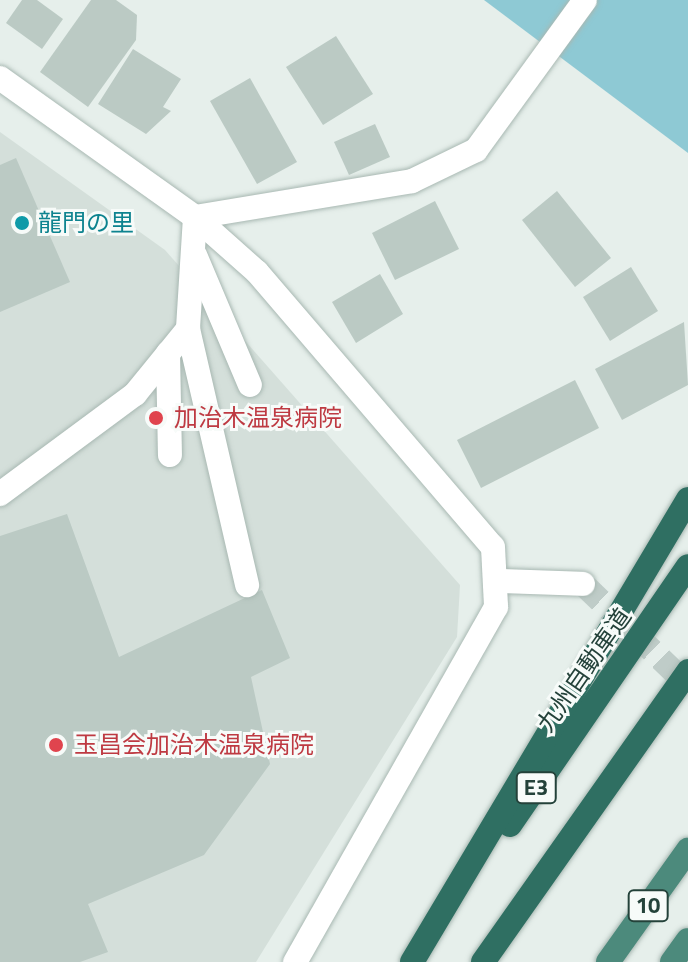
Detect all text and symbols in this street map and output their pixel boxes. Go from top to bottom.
place label: 龍門の里 [38,209,134,237]
marker: 龍門の里 [13,214,31,232]
place label: 加治木温泉病院 [174,404,342,432]
marker: 加治木温泉病院 [145,407,167,429]
street label: 九州自動車道 [531,603,637,737]
place label: 玉昌会加治木温泉病院 [74,731,314,759]
marker: 玉昌会加治木温泉病院 [45,734,67,756]
road number: E3 [514,770,558,806]
road number: 10 [626,888,670,924]

